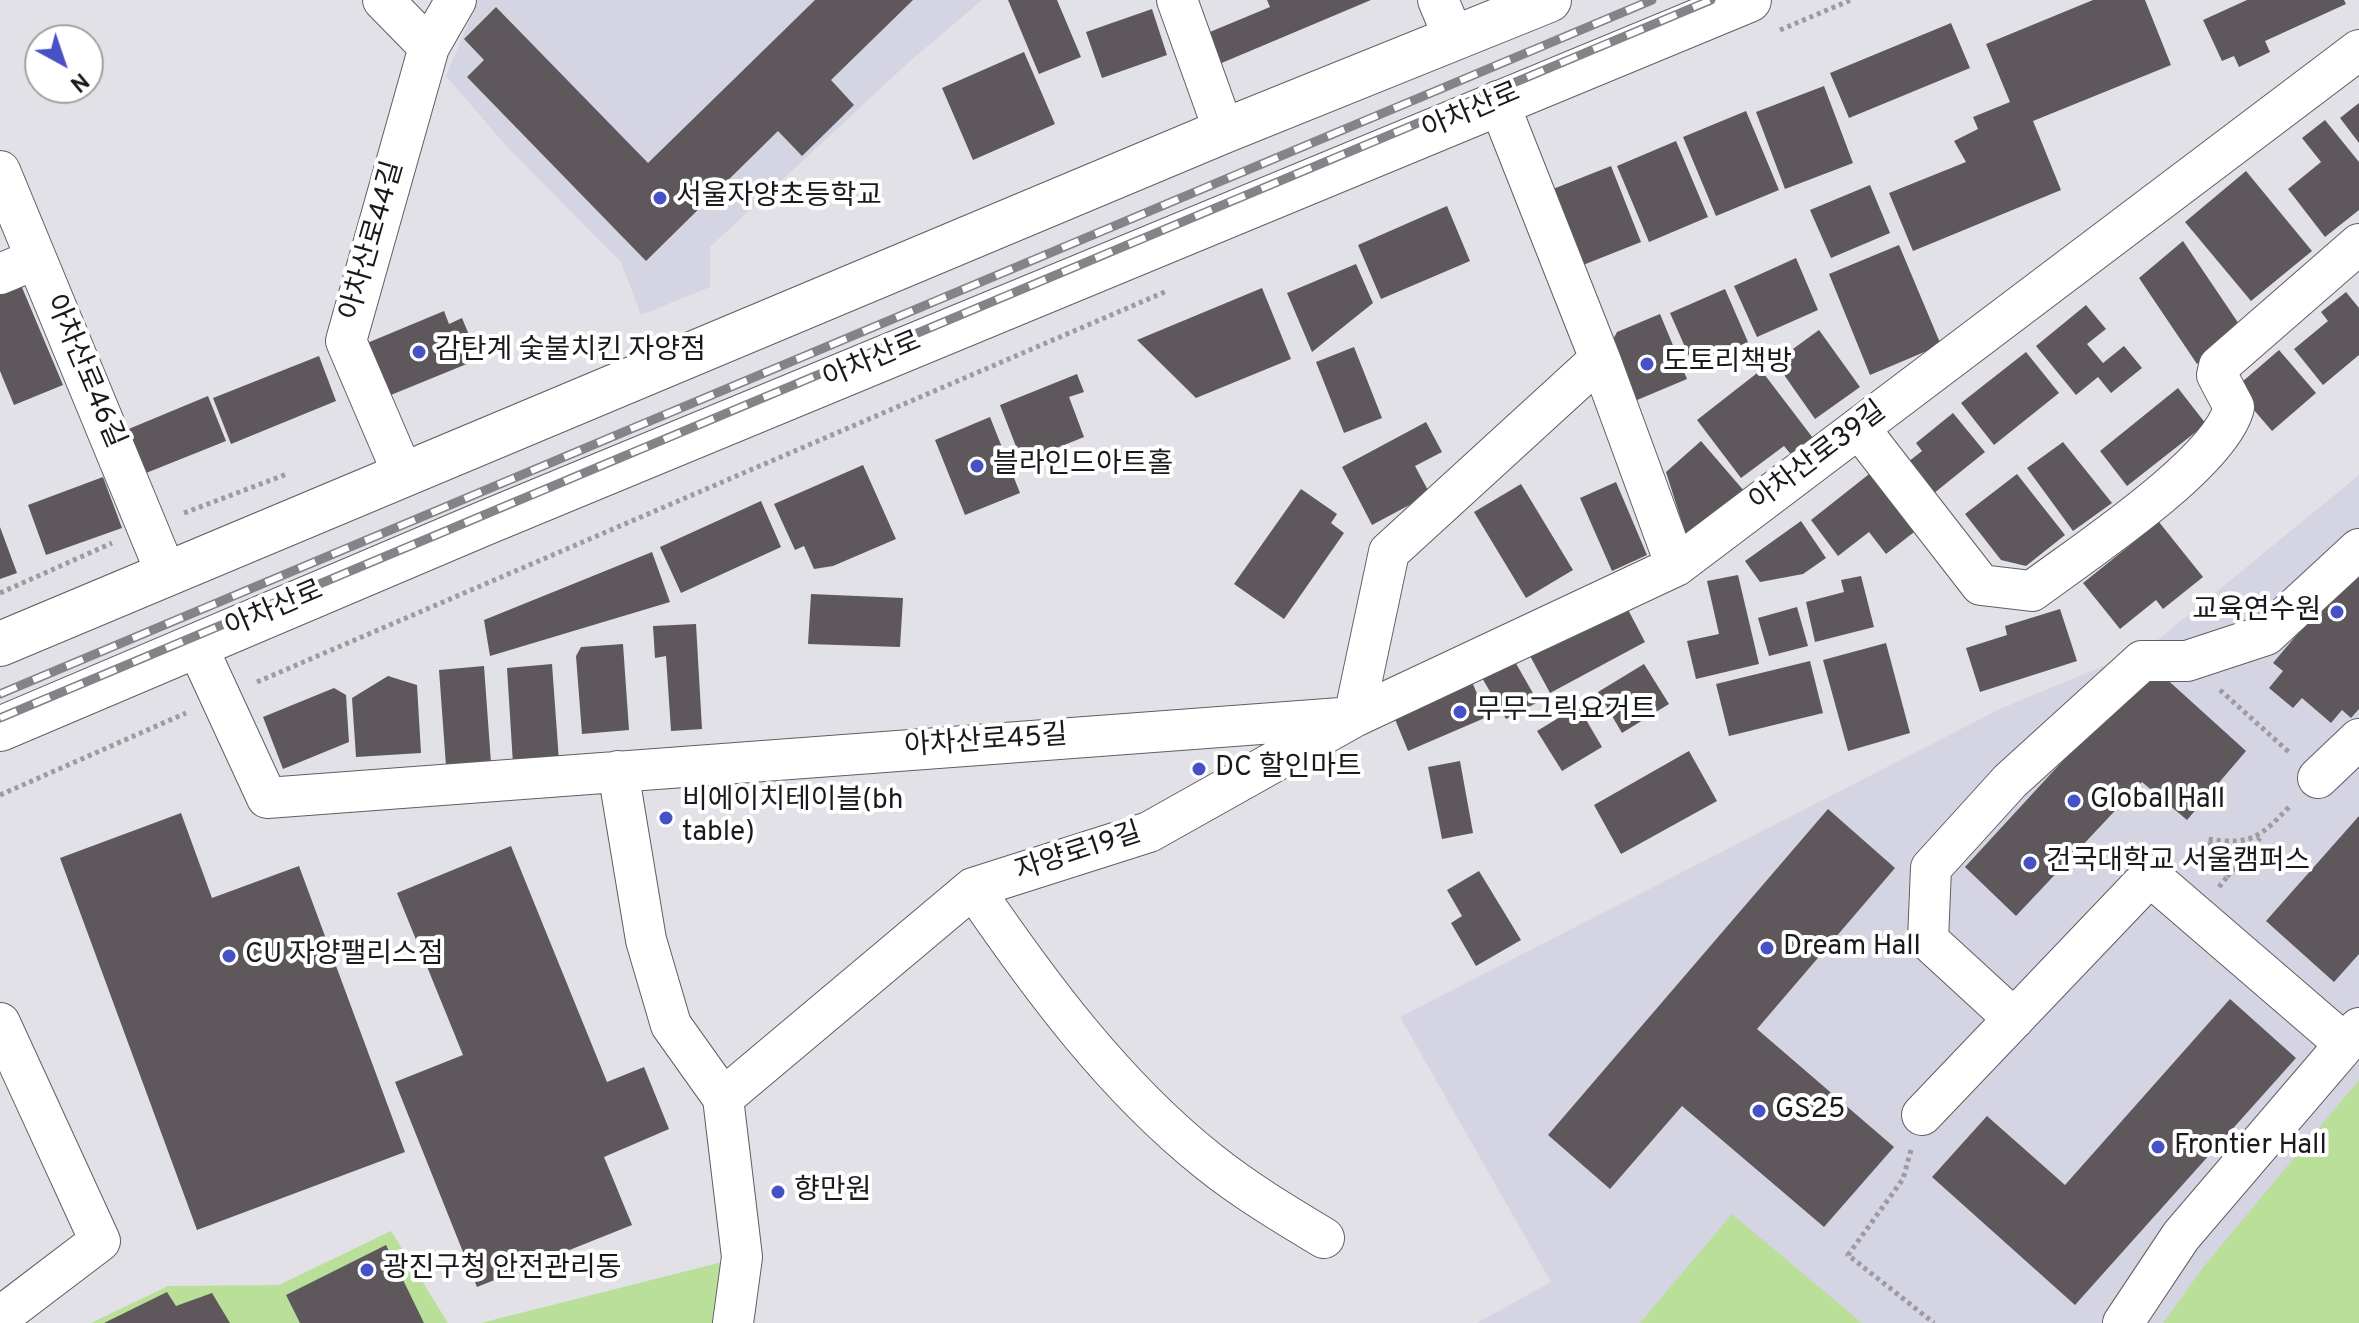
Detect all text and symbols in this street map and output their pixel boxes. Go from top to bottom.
north arrow [24,24,104,104]
text: N [64,66,93,97]
street label: 아차산로 [1418,77,1526,149]
street label: 아차산로44길 [335,158,413,324]
place label: 서울자양초등학교 [676,181,882,215]
marker: 서울자양초등학교 [651,189,669,207]
street label: 아차산로46길 [36,290,130,454]
street label: 아차산로 [819,326,927,398]
place label: 감탄계 숯불치킨 자양점 [435,335,706,369]
marker: 감탄계 숯불치킨 자양점 [410,343,428,361]
place label: 도토리책방 [1663,347,1792,381]
marker: 도토리책방 [1638,355,1656,373]
street label: 아차산로39길 [1744,396,1894,520]
place label: 블라인드아트홀 [993,449,1173,483]
marker: 블라인드아트홀 [968,457,986,475]
street label: 아차산로 [221,575,329,647]
place label: 교육연수원 [2192,595,2321,629]
marker: 교육연수원 [2328,603,2346,621]
place label: 무무그릭요거트 [1476,695,1656,729]
marker: 무무그릭요거트 [1451,703,1469,721]
street label: 아차산로45길 [903,721,1069,765]
place label: DC 할인마트 [1215,752,1362,786]
marker: DC 할인마트 [1190,760,1208,778]
place label: Global Hall [2090,784,2225,818]
place label: 비에이치테이블(bh table) [682,785,903,851]
marker: Global Hall [2065,792,2083,810]
marker: 비에이치테이블(bh table) [657,809,675,827]
street label: 자양로19길 [1012,818,1146,890]
place label: 건국대학교 서울캠퍼스 [2046,846,2310,880]
marker: 건국대학교 서울캠퍼스 [2021,854,2039,872]
place label: Dream Hall [1783,931,1921,965]
place label: CU 자양팰리스점 [245,939,444,973]
marker: Dream Hall [1758,939,1776,957]
marker: CU 자양팰리스점 [220,947,238,965]
place label: GS25 [1775,1094,1845,1128]
marker: GS25 [1750,1102,1768,1120]
place label: Frontier Hall [2174,1130,2327,1164]
marker: Frontier Hall [2149,1138,2167,1156]
place label: 향만원 [794,1175,871,1209]
marker: 향만원 [769,1183,787,1201]
place label: 광진구청 안전관리동 [383,1253,621,1287]
marker: 광진구청 안전관리동 [358,1261,376,1279]

